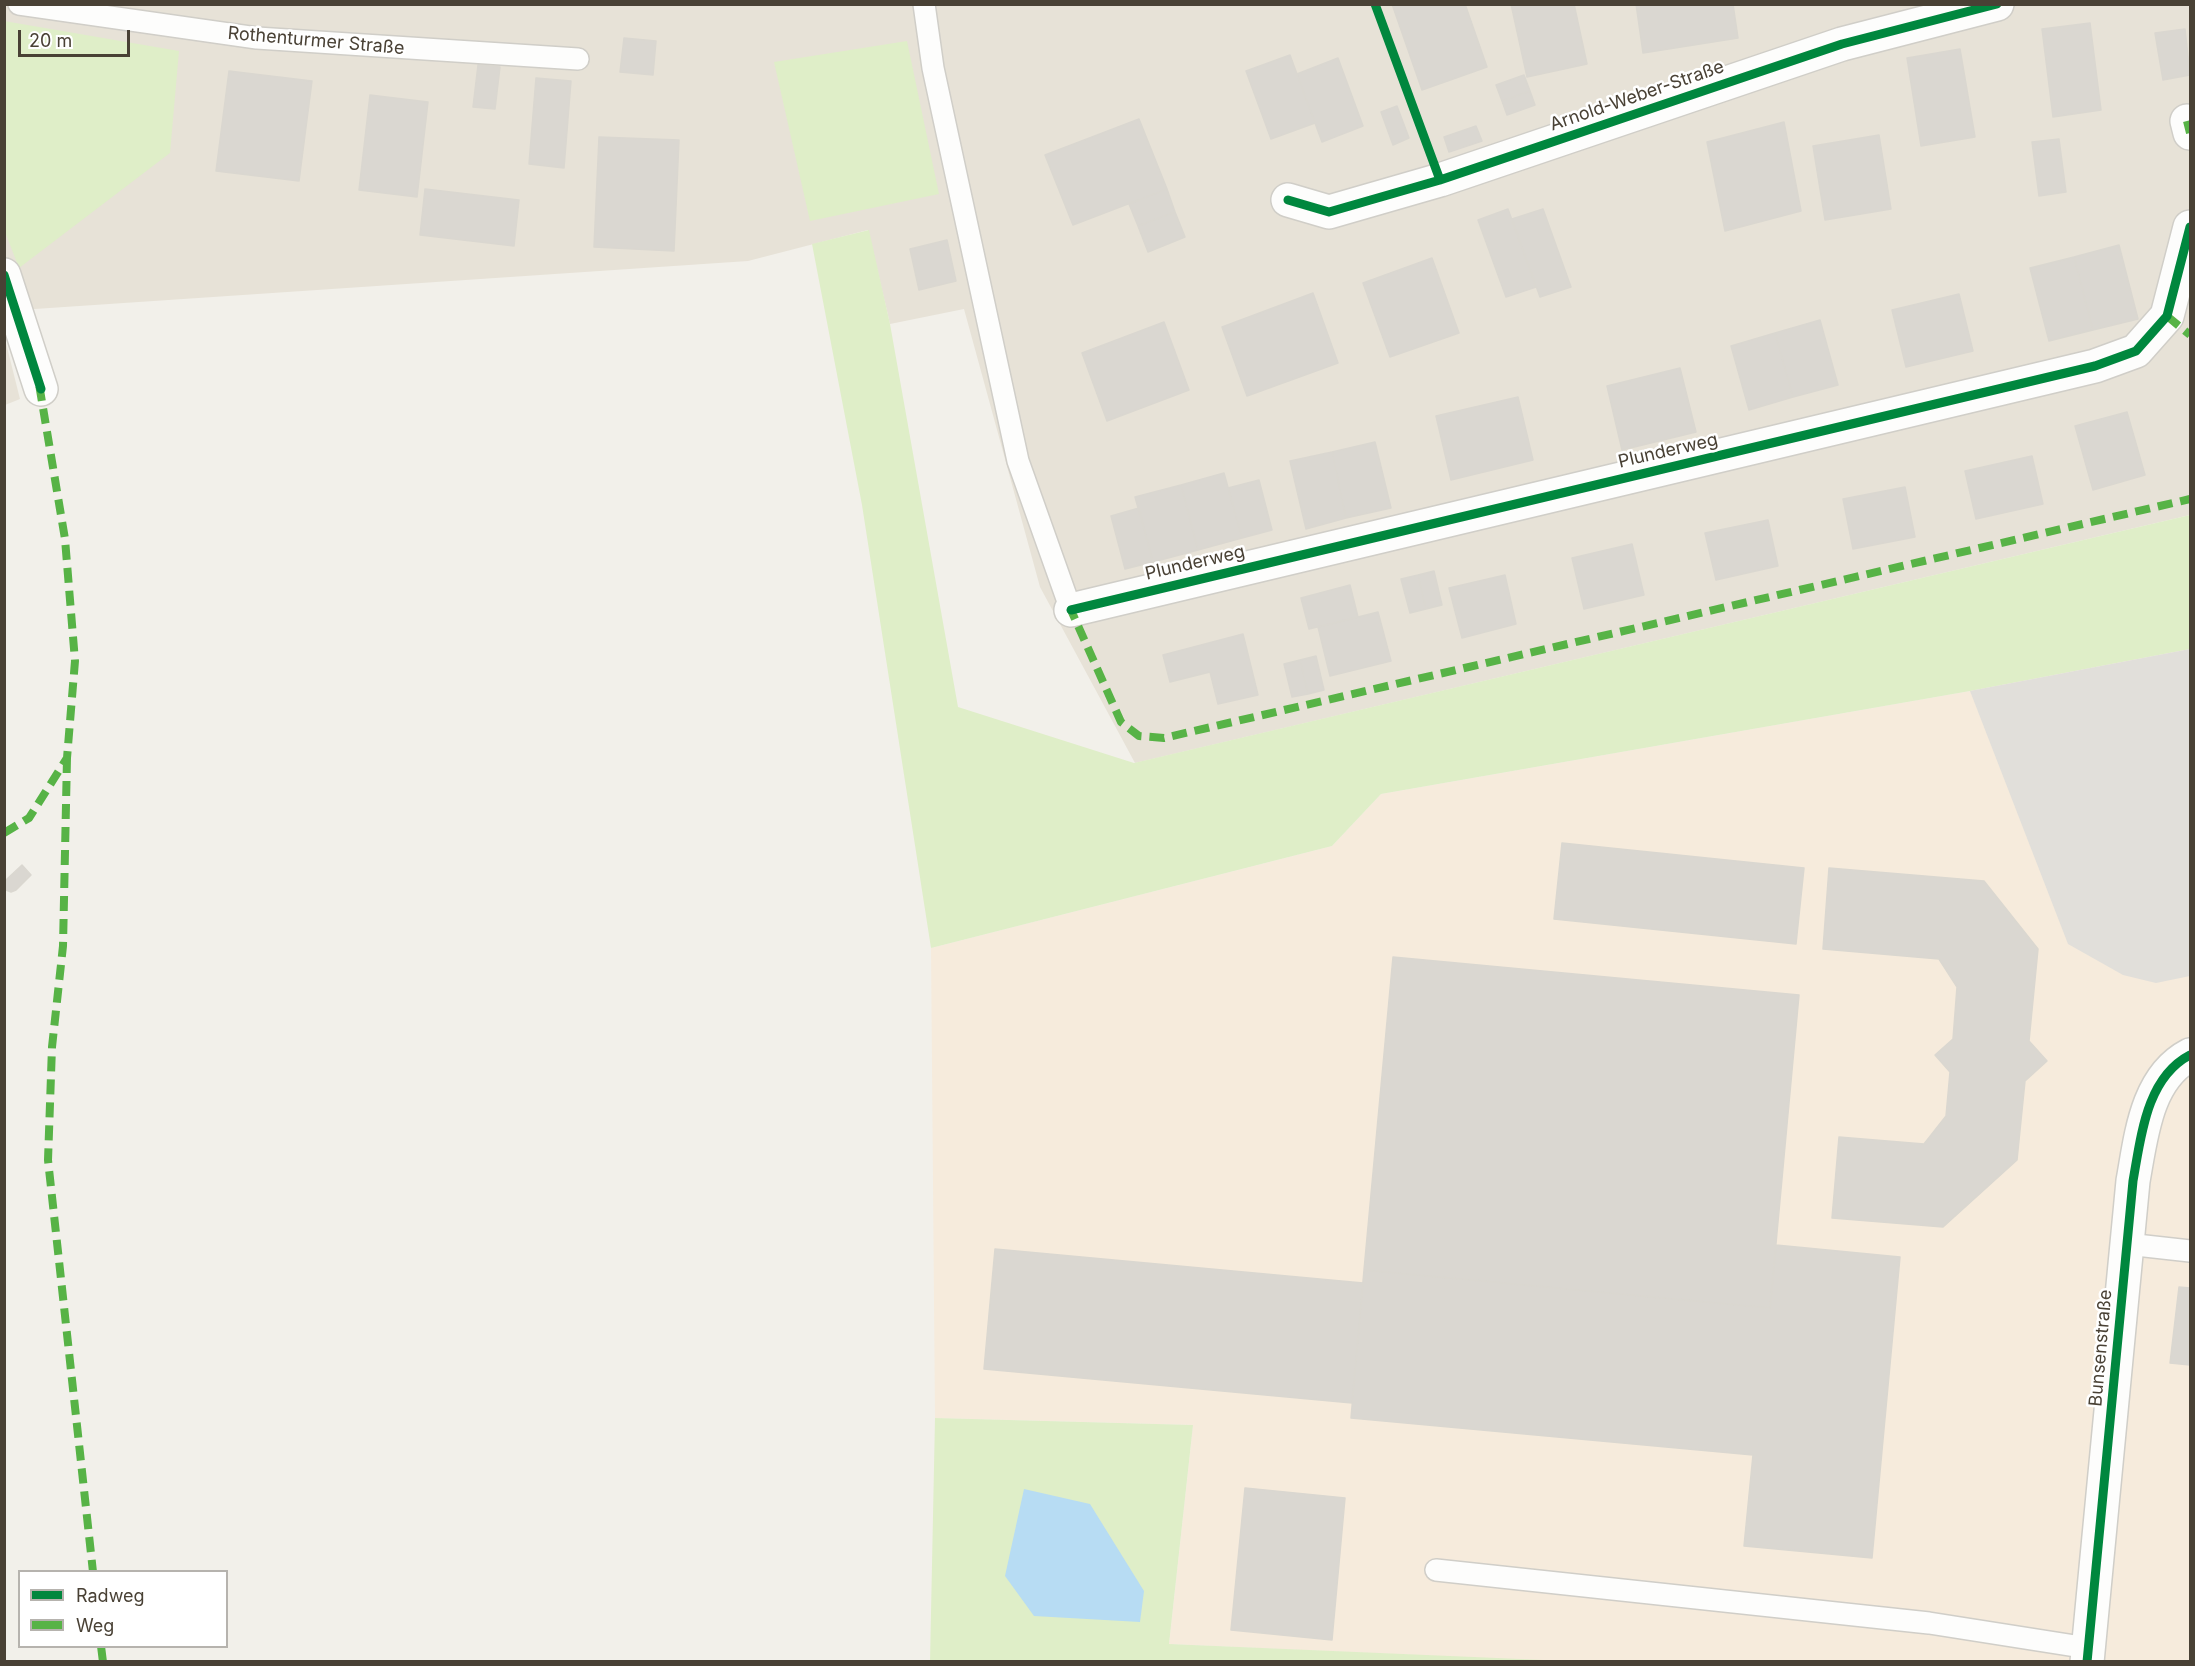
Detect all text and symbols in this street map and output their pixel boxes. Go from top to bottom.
scale bar [21,18,134,56]
street label: Rothenturmer Straße [227,23,405,59]
text: 20 m [29,30,72,51]
street label: Arnold-Weber-Straße [1547,56,1727,136]
street label: Plunderweg [1616,429,1720,473]
street label: Plunderweg [1143,541,1247,585]
street label: Bunsenstraße [2085,1289,2117,1407]
legend [18,1570,228,1648]
text: Radweg [76,1585,145,1606]
text: Weg [76,1615,114,1636]

